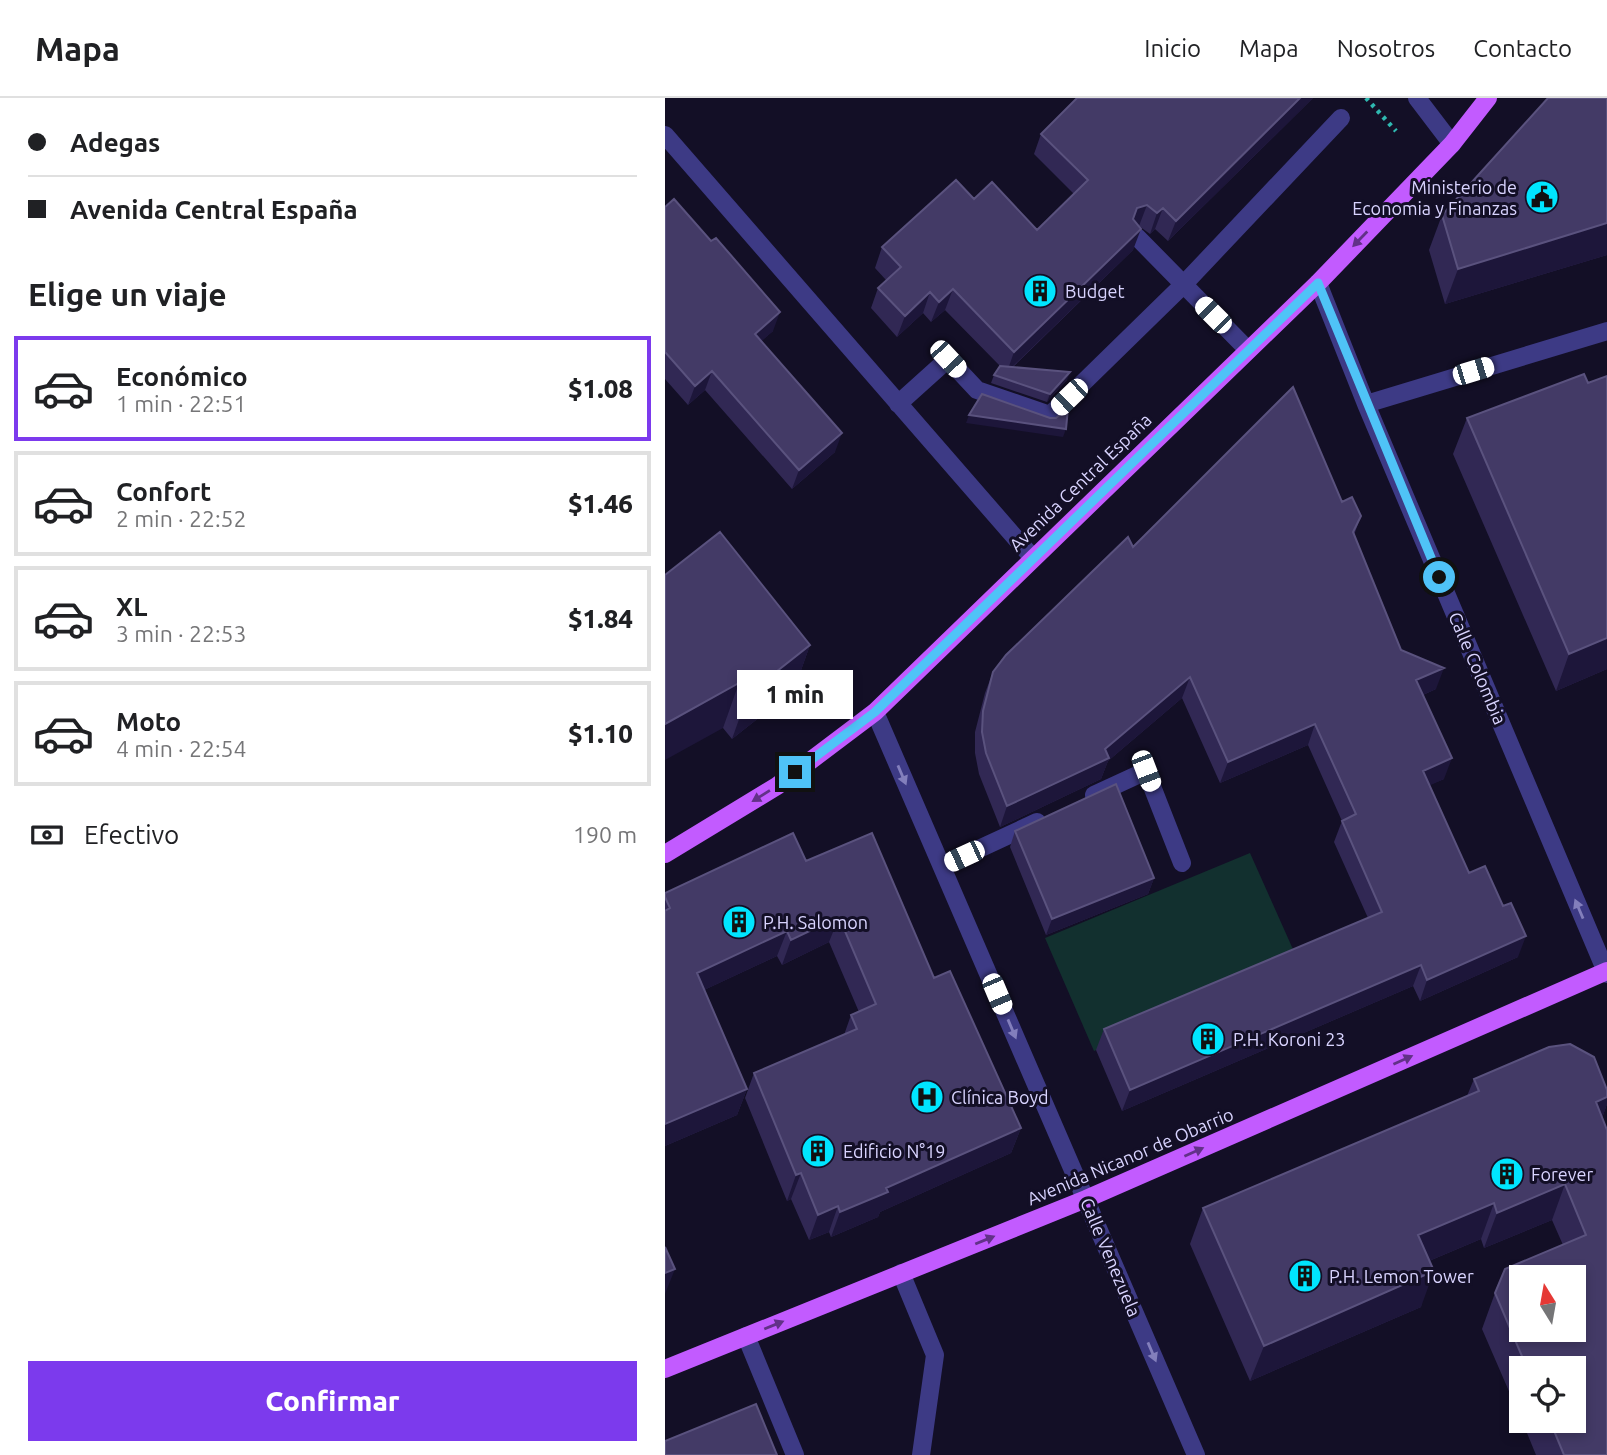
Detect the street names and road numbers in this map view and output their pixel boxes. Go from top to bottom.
street label: Avenida Central España [1005,409,1155,555]
street label: Calle Colombia [1445,609,1511,727]
street label: Avenida Nicanor de Obarrio [1024,1103,1236,1209]
street label: Calle Venezuela [1077,1195,1145,1319]

